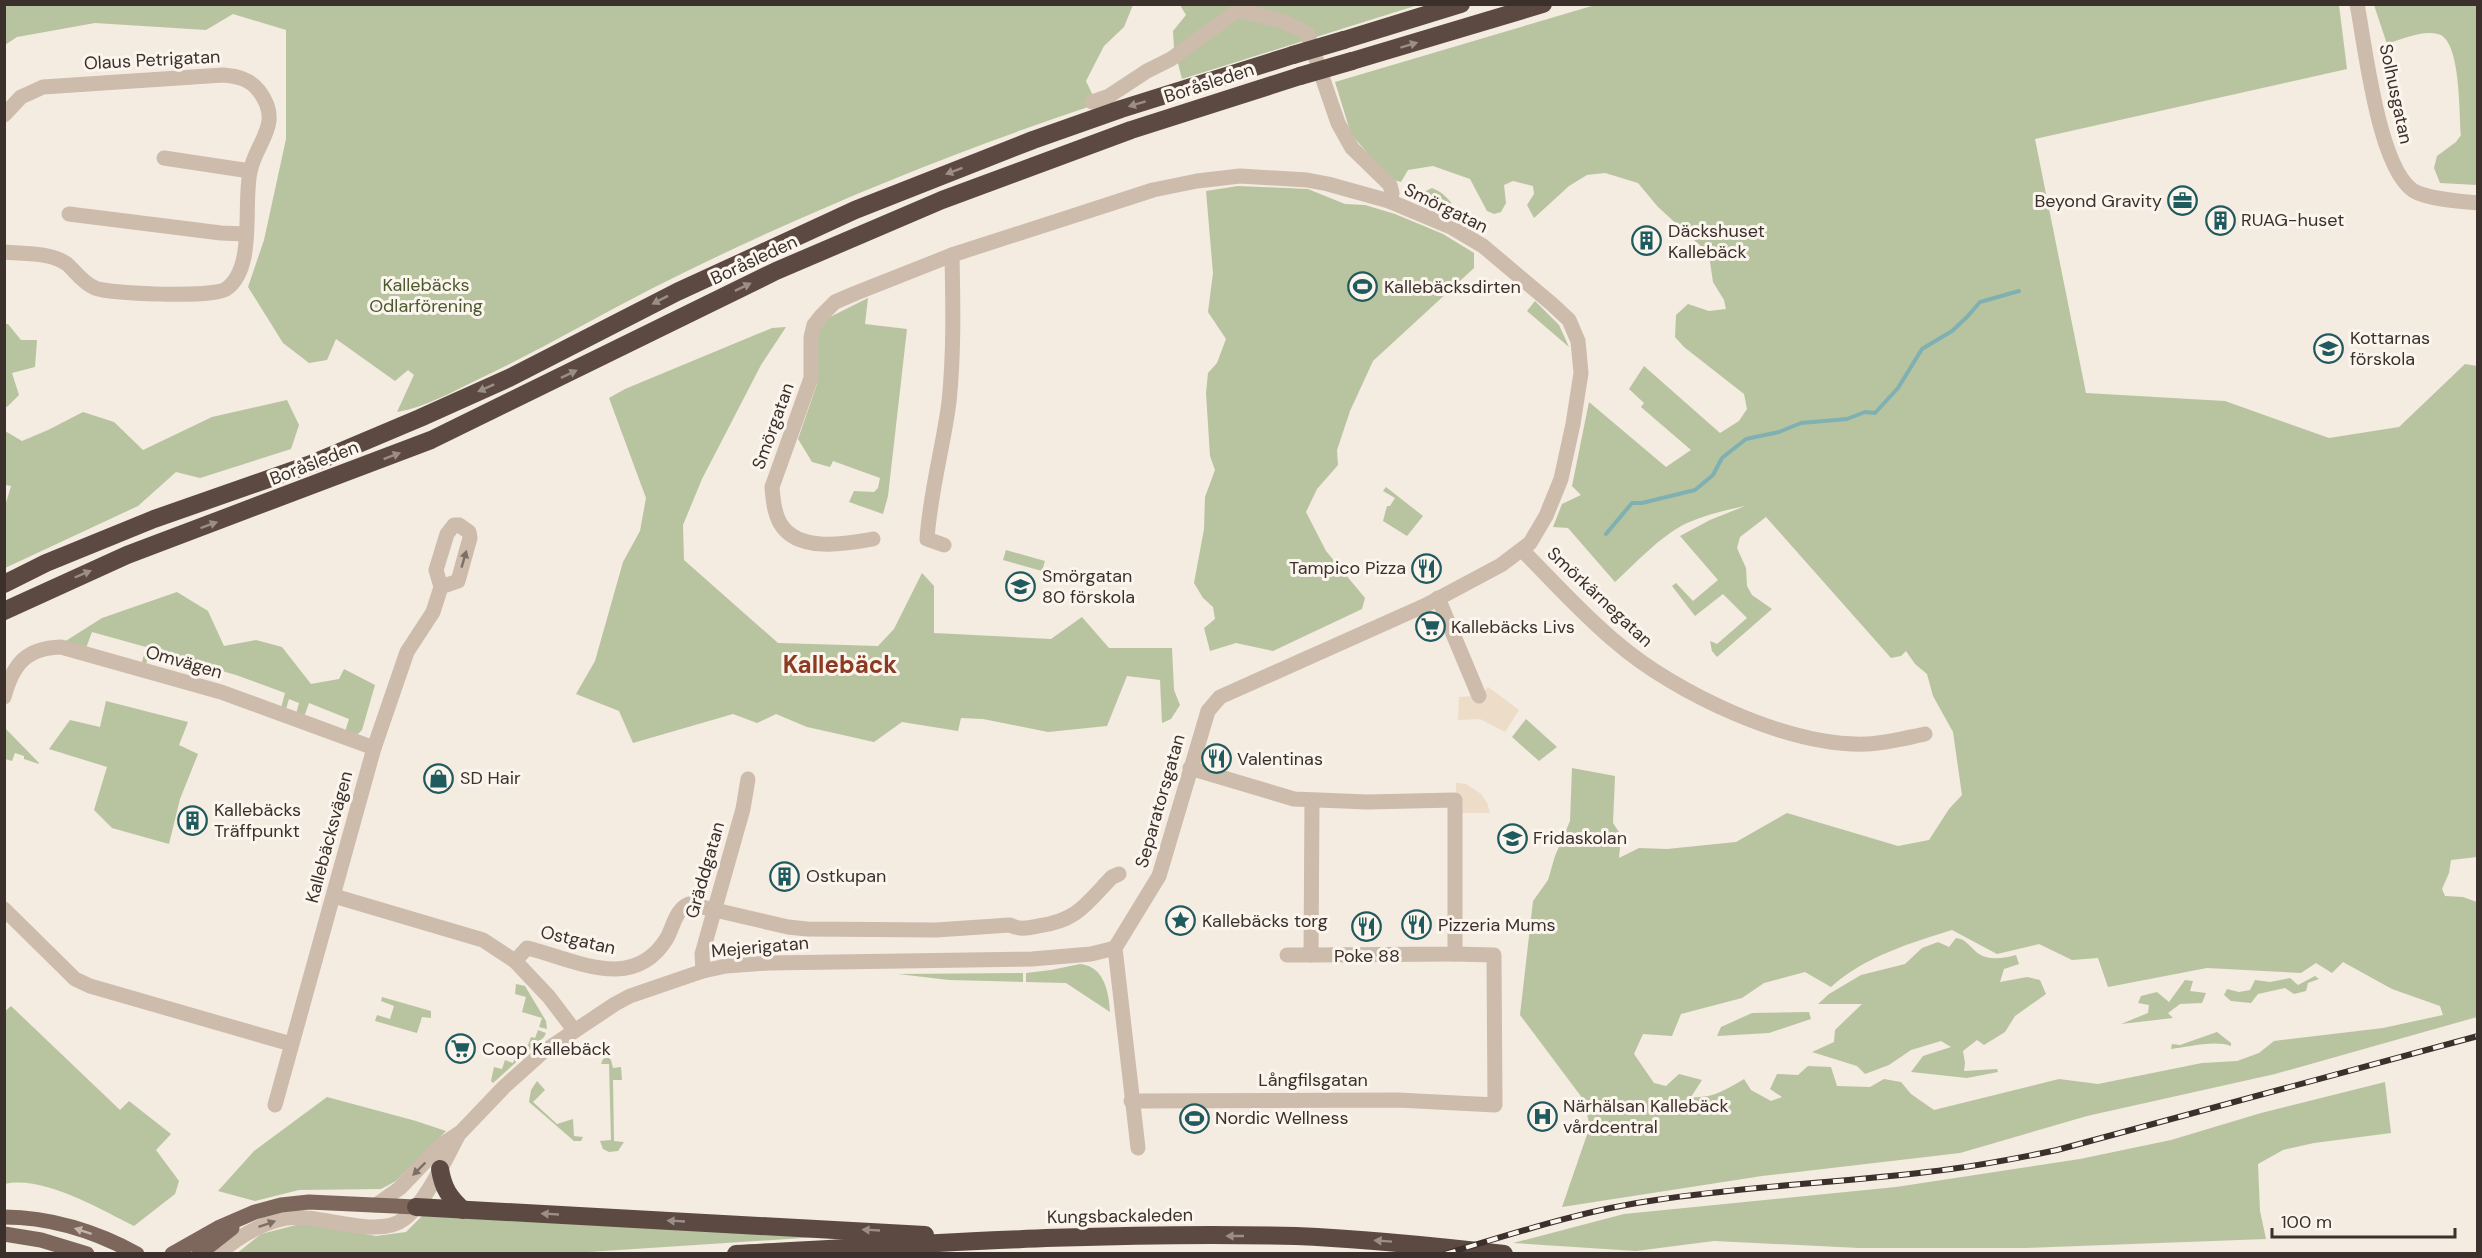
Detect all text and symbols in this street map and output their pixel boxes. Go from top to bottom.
one-way arrow [1400,40,1418,49]
street label: Solhusgatan [2374,42,2418,146]
street label: Olaus Petrigatan [83,44,221,76]
street label: Boråsleden [1161,57,1257,109]
one-way arrow [1128,100,1146,109]
one-way arrow [944,166,962,176]
street label: Smörgatan [1400,177,1492,239]
office icon: Beyond Gravity [2167,185,2199,217]
place label: Beyond Gravity [2034,189,2162,213]
building icon: RUAG-huset [2204,204,2236,236]
place label: RUAG-huset [2241,208,2344,232]
place label: Däckshuset Kallebäck [1668,219,1765,264]
building icon: Däckshuset Kallebäck [1631,225,1663,257]
street label: Boråsleden [707,229,801,291]
sports icon: Kallebäcksdirten [1347,271,1379,303]
park label: Kallebäcks Odlarförening [369,273,483,318]
place label: Kallebäcksdirten [1384,275,1521,299]
one-way arrow [735,283,752,292]
one-way arrow [651,295,668,305]
place label: Kottarnas förskola [2350,326,2430,371]
school or university icon: Kottarnas förskola [2313,332,2345,364]
one-way arrow [560,369,577,379]
street label: Smörgatan [746,379,800,473]
one-way arrow [478,384,495,393]
street label: Boråsleden [266,435,362,491]
one-way arrow [383,451,401,461]
one-way arrow [200,519,218,529]
street label: Smörkärnegatan [1542,542,1658,652]
one-way arrow [460,550,469,568]
restaurant icon: Tampico Pizza [1411,552,1443,584]
place label: Tampico Pizza [1289,556,1406,580]
place label: Smörgatan 80 förskola [1042,564,1135,609]
one-way arrow [75,569,93,579]
school or university icon: Smörgatan 80 förskola [1005,570,1037,602]
supermarket icon: Kallebäcks Livs [1414,611,1446,643]
place label: Kallebäcks Livs [1451,615,1575,639]
street label: Omvägen [143,640,225,684]
district label: Kallebäck [783,649,897,680]
street label: Separatorsgatan [1129,731,1191,871]
restaurant icon: Valentinas [1200,743,1232,775]
place label: Valentinas [1237,747,1323,771]
shop icon: SD Hair [423,762,455,794]
place label: SD Hair [460,766,521,790]
street label: Kallebäcksvägen [300,768,358,906]
place label: Kallebäcks Träffpunkt [214,798,301,843]
building icon: Kallebäcks Träffpunkt [177,804,209,836]
street label: Gräddgatan [680,819,730,921]
school or university icon: Fridaskolan [1496,822,1528,854]
place label: Fridaskolan [1533,826,1627,850]
building icon: Ostkupan [769,860,801,892]
place label: Ostkupan [806,864,886,888]
place icon: Kallebäcks torg [1165,905,1197,937]
place label: Kallebäcks torg [1202,909,1328,933]
restaurant icon: Pizzeria Mums [1401,909,1433,941]
restaurant icon: Poke 88 [1351,911,1383,943]
place label: Pizzeria Mums [1438,913,1556,937]
street label: Ostgatan [538,920,618,960]
street label: Mejerigatan [710,931,810,963]
place label: Poke 88 [1334,944,1400,968]
supermarket icon: Coop Kallebäck [445,1033,477,1065]
place label: Coop Kallebäck [482,1037,611,1061]
street label: Långfilsgatan [1258,1068,1368,1092]
place label: Närhälsan Kallebäck vårdcentral [1563,1094,1729,1139]
hospital icon: Närhälsan Kallebäck vårdcentral [1526,1100,1558,1132]
sports icon: Nordic Wellness [1178,1102,1210,1134]
place label: Nordic Wellness [1215,1106,1349,1130]
one-way arrow [412,1161,426,1175]
scale bar [2272,1201,2455,1239]
street label: Kungsbackaleden [1047,1203,1193,1229]
one-way arrow [540,1210,559,1219]
text: 100 m [2281,1210,2332,1234]
one-way arrow [667,1216,686,1225]
one-way arrow [259,1218,277,1228]
one-way arrow [74,1225,92,1235]
one-way arrow [861,1226,880,1235]
one-way arrow [1226,1231,1245,1241]
one-way arrow [1374,1236,1393,1246]

